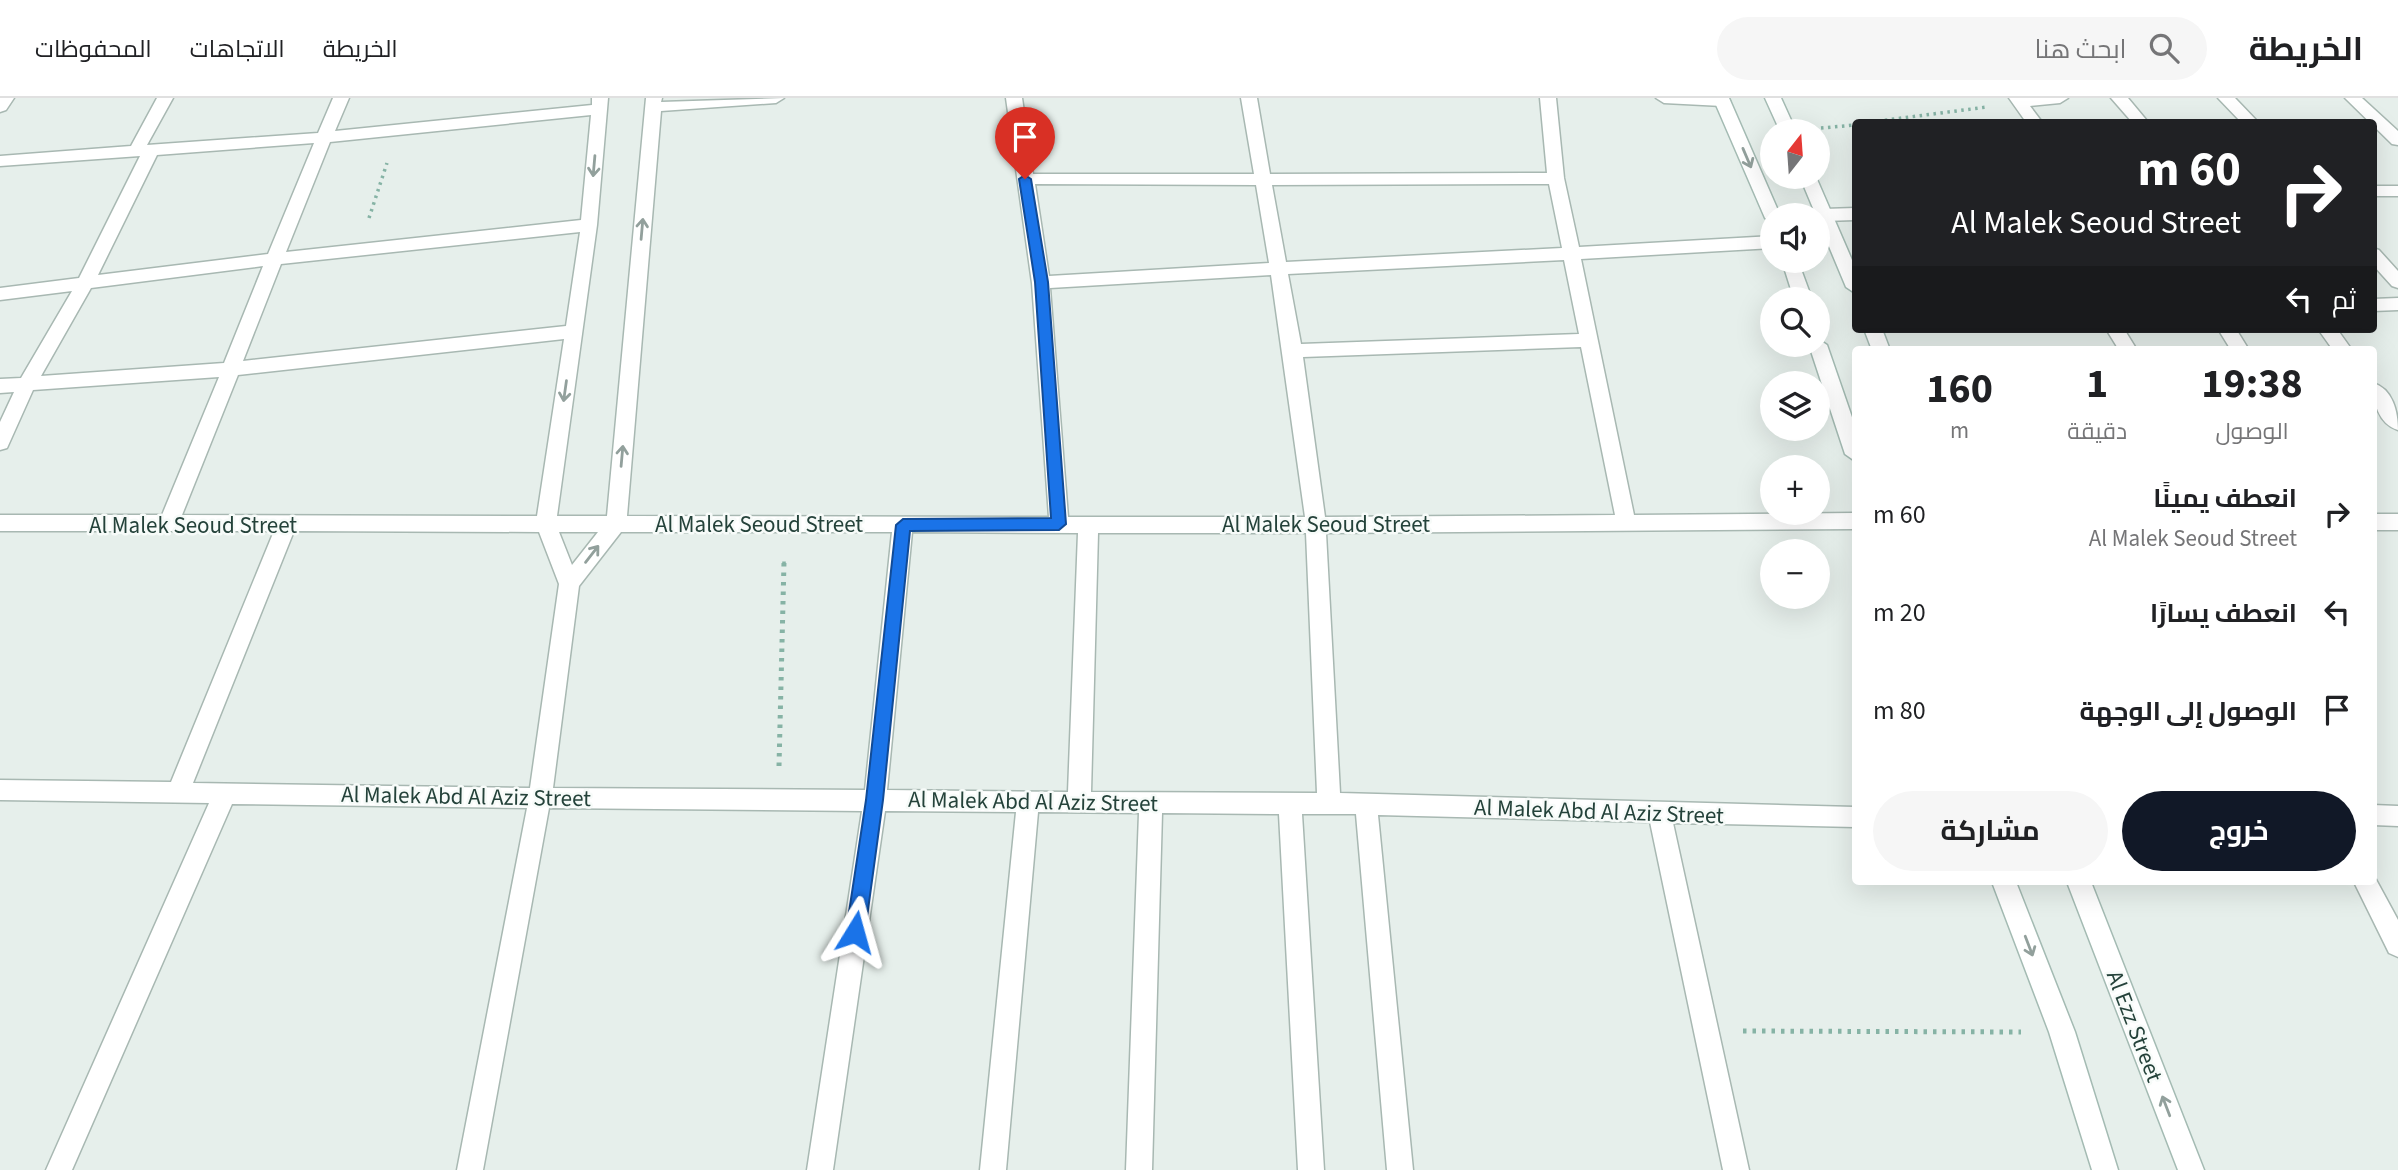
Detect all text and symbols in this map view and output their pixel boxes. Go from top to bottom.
search box [1717,17,2207,80]
text: الخريطة [2249,26,2363,73]
icon: search [2145,29,2183,67]
text: ابحث هنا [2035,31,2127,68]
text: المحفوظات [35,32,152,67]
text: الاتجاهات [190,32,285,67]
text: الخريطة [323,32,398,67]
pin [995,107,1055,179]
icon: arrive [1006,118,1044,156]
north arrow [1760,119,1830,189]
map controls [1760,119,1830,609]
text: 60 m [2137,135,2241,205]
one-way arrow [1741,147,1754,168]
icon: right [2265,147,2356,238]
one-way arrow [588,154,601,177]
text: Al Malek Seoud Street [1951,200,2241,246]
button: sound [1760,203,1830,273]
one-way arrow [636,219,649,241]
icon: left [2280,280,2318,318]
text: ثم [2332,282,2356,319]
button: search [1760,287,1830,357]
text: 1 [2086,354,2108,414]
text: 19:38 [2201,354,2303,414]
text: 160 [1926,359,1993,419]
button: layers [1760,371,1830,441]
one-way arrow [558,380,571,402]
text: m [1950,414,1969,447]
text: دقيقة [2067,415,2127,448]
text: الوصول [2215,415,2289,448]
one-way arrow [616,445,629,468]
button: + [1760,455,1830,525]
text: انعطف يمينًا [2153,480,2297,517]
icon: right [2318,495,2356,533]
text: 60 m [1873,496,1926,533]
street label: Al Malek Seoud Street [655,508,863,541]
street label: Al Malek Seoud Street [1222,508,1430,541]
street label: Al Malek Seoud Street [89,509,297,542]
text: Al Malek Seoud Street [2089,522,2297,555]
button: − [1760,539,1830,609]
one-way arrow [585,545,600,564]
icon: left [2318,593,2356,631]
text: 20 m [1873,594,1926,631]
text: انعطف يسارًا [2150,595,2297,632]
icon: arrive [2318,691,2356,729]
text: 80 m [1873,692,1926,729]
text: الوصول إلى الوجهة [2079,693,2297,730]
street label: Al Malek Abd Al Aziz Street [341,778,591,815]
street label: Al Malek Abd Al Aziz Street [908,783,1158,820]
street label: Al Malek Abd Al Aziz Street [1473,791,1725,832]
button: مشاركة [1873,791,2108,871]
button: خروج [2122,791,2356,871]
position arrow [818,895,892,969]
one-way arrow [2023,934,2036,956]
street label: Al Ezz Street [2098,966,2171,1087]
one-way arrow [2159,1096,2172,1118]

